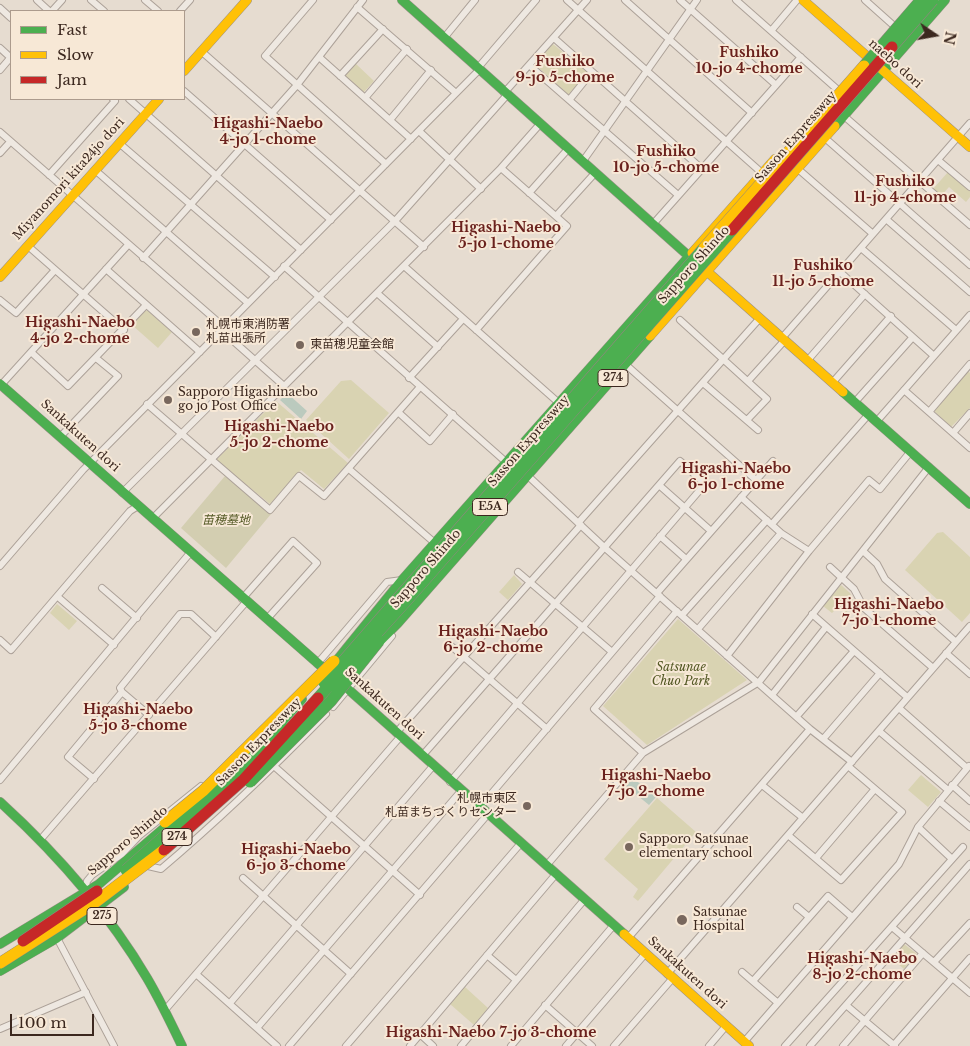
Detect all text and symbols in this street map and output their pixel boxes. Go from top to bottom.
legend [10,10,185,100]
north arrow [910,10,960,60]
text: Fast [57,20,87,39]
text: N [940,30,960,46]
street label: naebo dori [865,36,925,92]
text: Slow [57,45,94,64]
district label: Fushiko 10-jo 4-chome [695,45,803,78]
district label: Fushiko 9-jo 5-chome [516,54,614,86]
text: Jam [57,70,87,89]
street label: Sasson Expressway [752,88,840,186]
street label: Miyanomori kita24jo dori [10,115,128,243]
district label: Higashi-Naebo 4-jo 1-chome [213,116,323,148]
district label: Fushiko 10-jo 5-chome [613,144,719,176]
district label: Fushiko 11-jo 4-chome [854,174,956,206]
district label: Higashi-Naebo 5-jo 1-chome [451,220,561,252]
street label: Sapporo Shindo [655,223,733,307]
district label: Fushiko 11-jo 5-chome [772,258,874,290]
district label: Higashi-Naebo 4-jo 2-chome [25,315,135,348]
place label: 札幌市東消防署 札苗出張所 [206,318,290,346]
marker: 札幌市東消防署 札苗出張所 [190,326,202,338]
place label: 東苗穂児童会館 [310,338,394,352]
marker: 東苗穂児童会館 [294,339,306,351]
road number: 274 [598,369,628,386]
place label: Sapporo Higashinaebo go jo Post Office [178,386,318,414]
street label: Sasson Expressway [485,392,573,490]
marker: Sapporo Higashinaebo go jo Post Office [162,394,174,406]
street label: Sankakuten dori [38,397,122,475]
district label: Higashi-Naebo 5-jo 2-chome [224,419,334,452]
district label: Higashi-Naebo 6-jo 1-chome [681,461,791,494]
road number: E5A [472,498,508,516]
park label: 苗穂墓地 [202,514,250,528]
street label: Sapporo Shindo [388,527,464,611]
district label: Higashi-Naebo 7-jo 1-chome [834,597,944,630]
district label: Higashi-Naebo 6-jo 2-chome [438,624,548,656]
park label: Satsunae Chuo Park [652,661,710,689]
street label: Sankakuten dori [342,665,426,743]
street label: Sasson Expressway [213,695,305,789]
district label: Higashi-Naebo 5-jo 3-chome [83,702,193,734]
district label: Higashi-Naebo 7-jo 2-chome [601,768,711,800]
place label: 札幌市東区 札苗まちづくりセンター [385,792,517,820]
marker: 札幌市東区 札苗まちづくりセンター [521,800,533,812]
street label: Sapporo Shindo [85,803,171,879]
road number: 274 [162,829,192,846]
place label: Sapporo Satsunae elementary school [639,833,752,861]
marker: Sapporo Satsunae elementary school [623,841,635,853]
district label: Higashi-Naebo 6-jo 3-chome [241,842,351,874]
place label: Satsunae Hospital [693,906,747,934]
road number: 275 [87,908,117,924]
marker: Satsunae Hospital [675,913,689,927]
street label: Sankakuten dori [645,934,729,1012]
district label: Higashi-Naebo 8-jo 2-chome [807,951,917,984]
scale bar [12,1004,96,1036]
text: 100 m [18,1013,67,1032]
district label: Higashi-Naebo 7-jo 3-chome [385,1025,597,1041]

